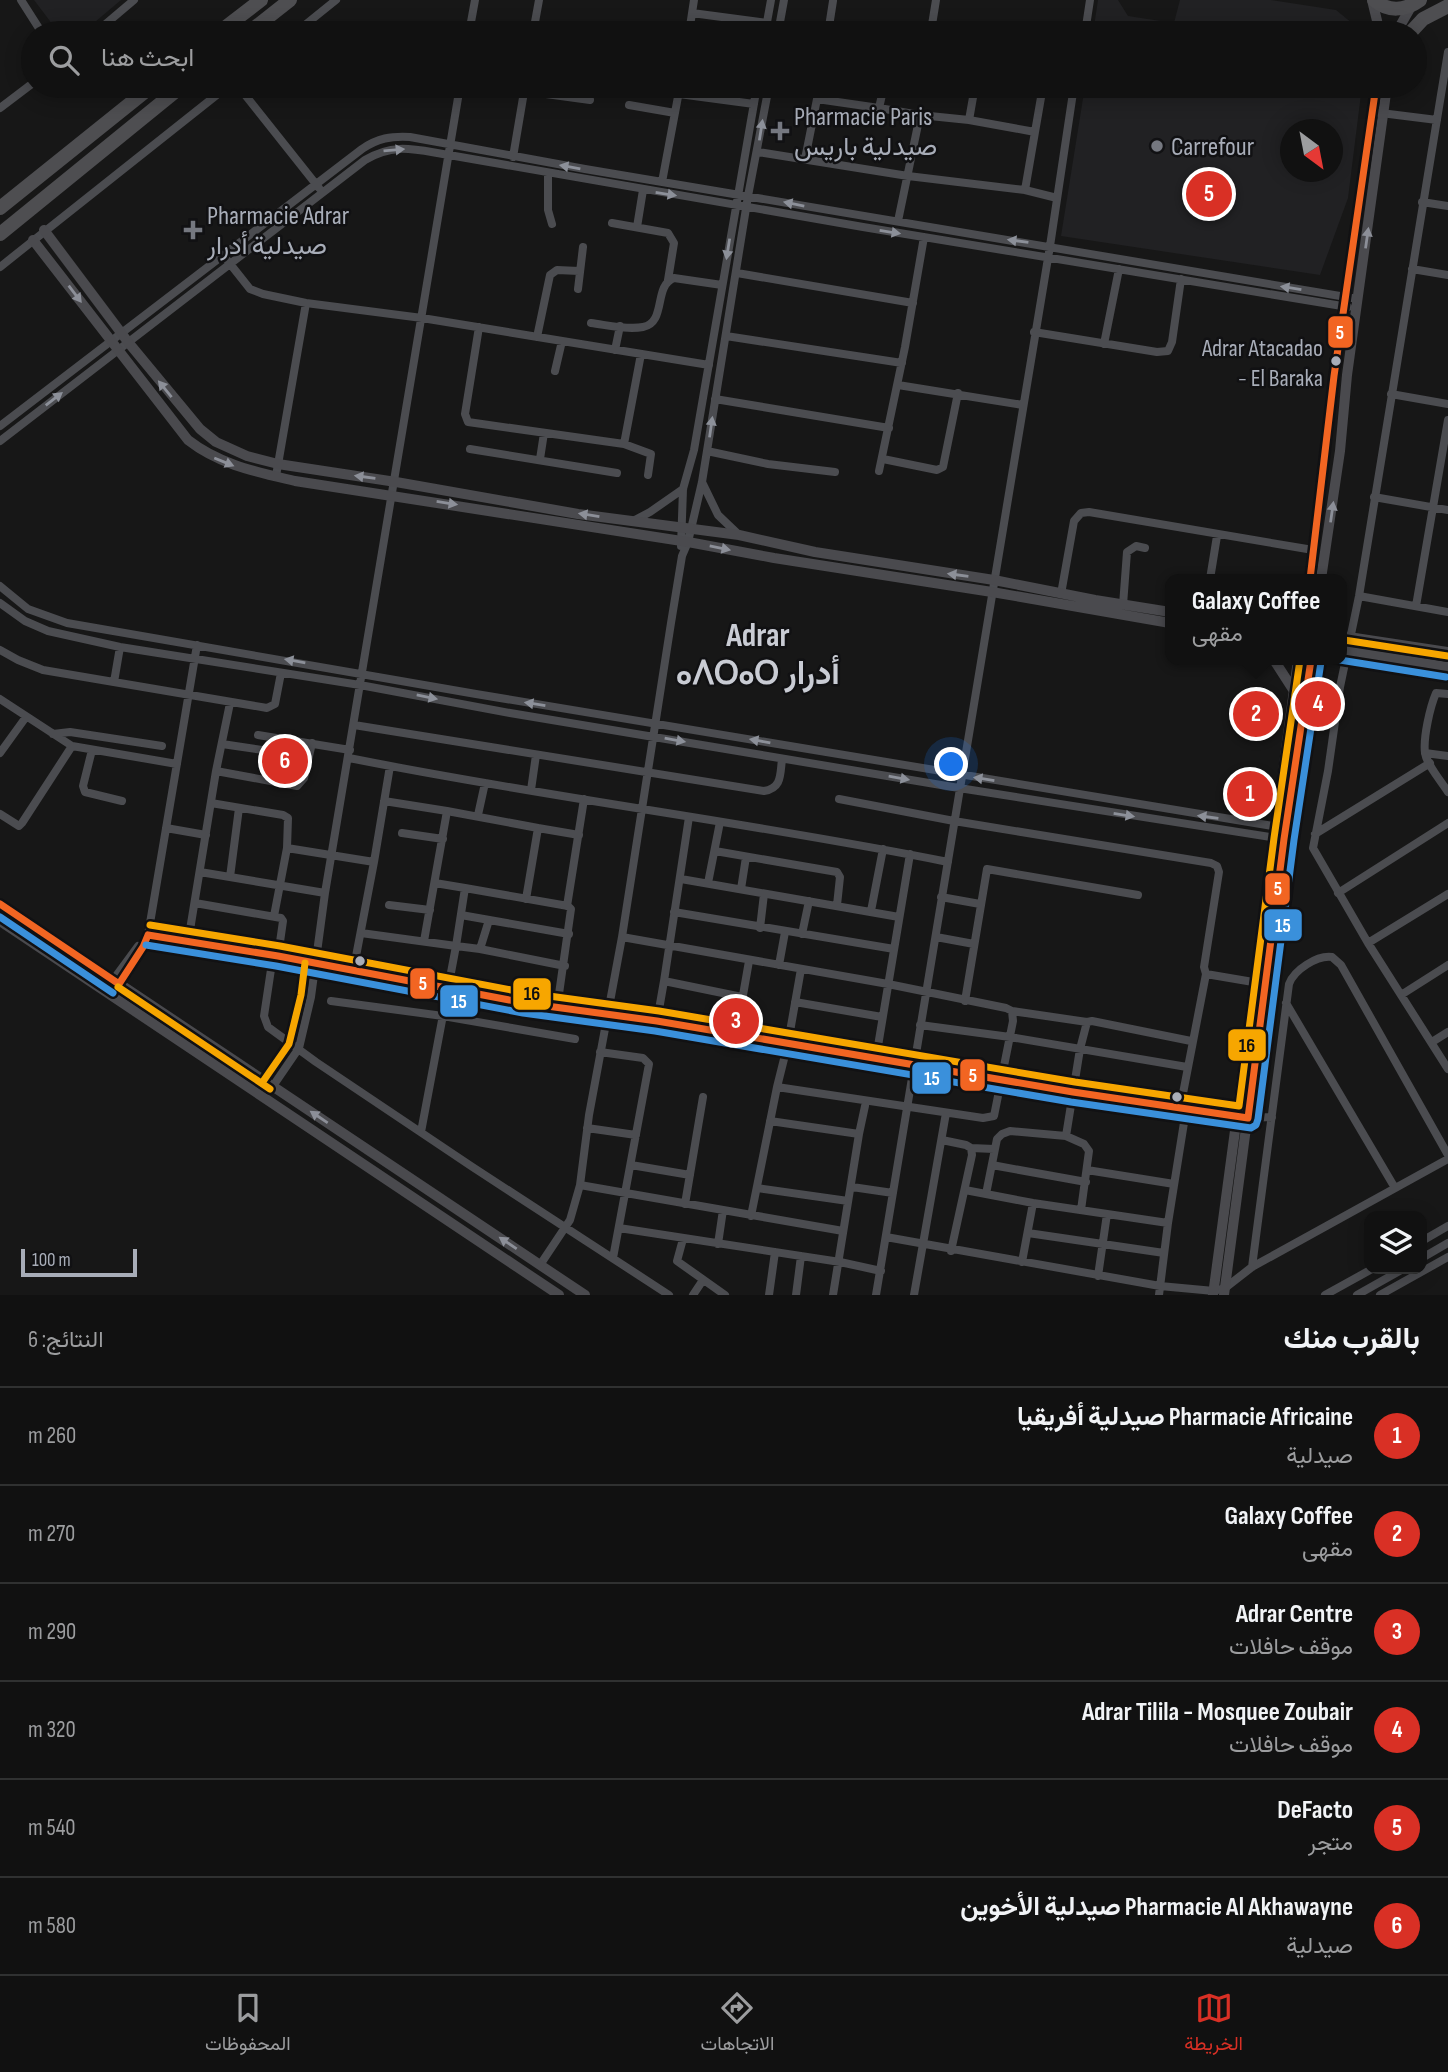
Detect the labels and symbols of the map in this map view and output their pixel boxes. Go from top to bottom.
place label: Pharmacie Paris صيدلية باريس [794,102,937,163]
one-way arrow [756,119,767,141]
north arrow [1280,119,1343,182]
marker: Pharmacie Paris صيدلية باريس [772,123,788,139]
place label: Carrefour [1171,132,1255,163]
marker: Carrefour [1149,138,1165,154]
one-way arrow [383,144,405,155]
one-way arrow [558,161,580,172]
pin: 5 [1186,168,1232,220]
one-way arrow [655,188,677,199]
one-way arrow [783,198,805,209]
place label: Pharmacie Adrar صيدلية أدرار [206,201,350,262]
marker: Pharmacie Adrar صيدلية أدرار [185,222,201,238]
one-way arrow [1361,226,1372,248]
one-way arrow [880,227,902,238]
one-way arrow [1007,236,1029,247]
one-way arrow [722,239,733,261]
one-way arrow [1280,282,1302,293]
one-way arrow [67,284,82,302]
line badge: 5 [1327,315,1354,349]
text: 5 [1336,322,1344,345]
place label: Adrar Atacadao - El Baraka [1201,334,1323,393]
marker: Adrar Atacadao - El Baraka [1329,354,1343,368]
one-way arrow [158,380,173,398]
one-way arrow [45,393,63,407]
one-way arrow [705,416,716,438]
one-way arrow [214,456,235,467]
one-way arrow [353,471,375,482]
one-way arrow [437,498,459,509]
one-way arrow [1326,501,1337,523]
one-way arrow [578,510,600,521]
one-way arrow [709,543,731,554]
one-way arrow [947,569,969,580]
district label: Adrar ⴰⴷⵔⴰⵔ أدرار [676,616,840,694]
one-way arrow [284,656,306,667]
pin: 4 [1295,678,1341,730]
pin: 2 [1233,688,1279,740]
one-way arrow [416,692,438,703]
one-way arrow [524,698,546,709]
one-way arrow [664,734,686,745]
pin: 6 [262,735,308,787]
one-way arrow [749,735,771,746]
your location [934,747,968,781]
pin: 1 [1227,768,1273,820]
one-way arrow [888,773,910,784]
one-way arrow [973,773,995,784]
one-way arrow [1113,809,1135,820]
one-way arrow [1197,811,1219,822]
line badge: 5 [1264,872,1291,906]
text: 5 [1274,878,1282,901]
line badge: 15 [1263,908,1303,942]
text: 15 [1275,915,1291,938]
unlabelled marker [353,954,367,968]
line badge: 5 [409,967,436,1000]
text: 5 [419,973,427,996]
line badge: 16 [512,977,552,1011]
text: 16 [524,983,540,1006]
line badge: 15 [439,984,479,1018]
text: 15 [451,991,467,1014]
pin: 3 [713,995,759,1047]
line badge: 16 [1227,1028,1267,1062]
text: 16 [1239,1035,1255,1058]
line badge: 5 [959,1058,986,1092]
line badge: 15 [911,1061,952,1095]
text: 5 [969,1065,977,1088]
text: 15 [924,1068,940,1091]
unlabelled marker [1170,1090,1184,1104]
one-way arrow [310,1110,328,1124]
one-way arrow [498,1237,518,1250]
scale bar [21,1246,136,1278]

